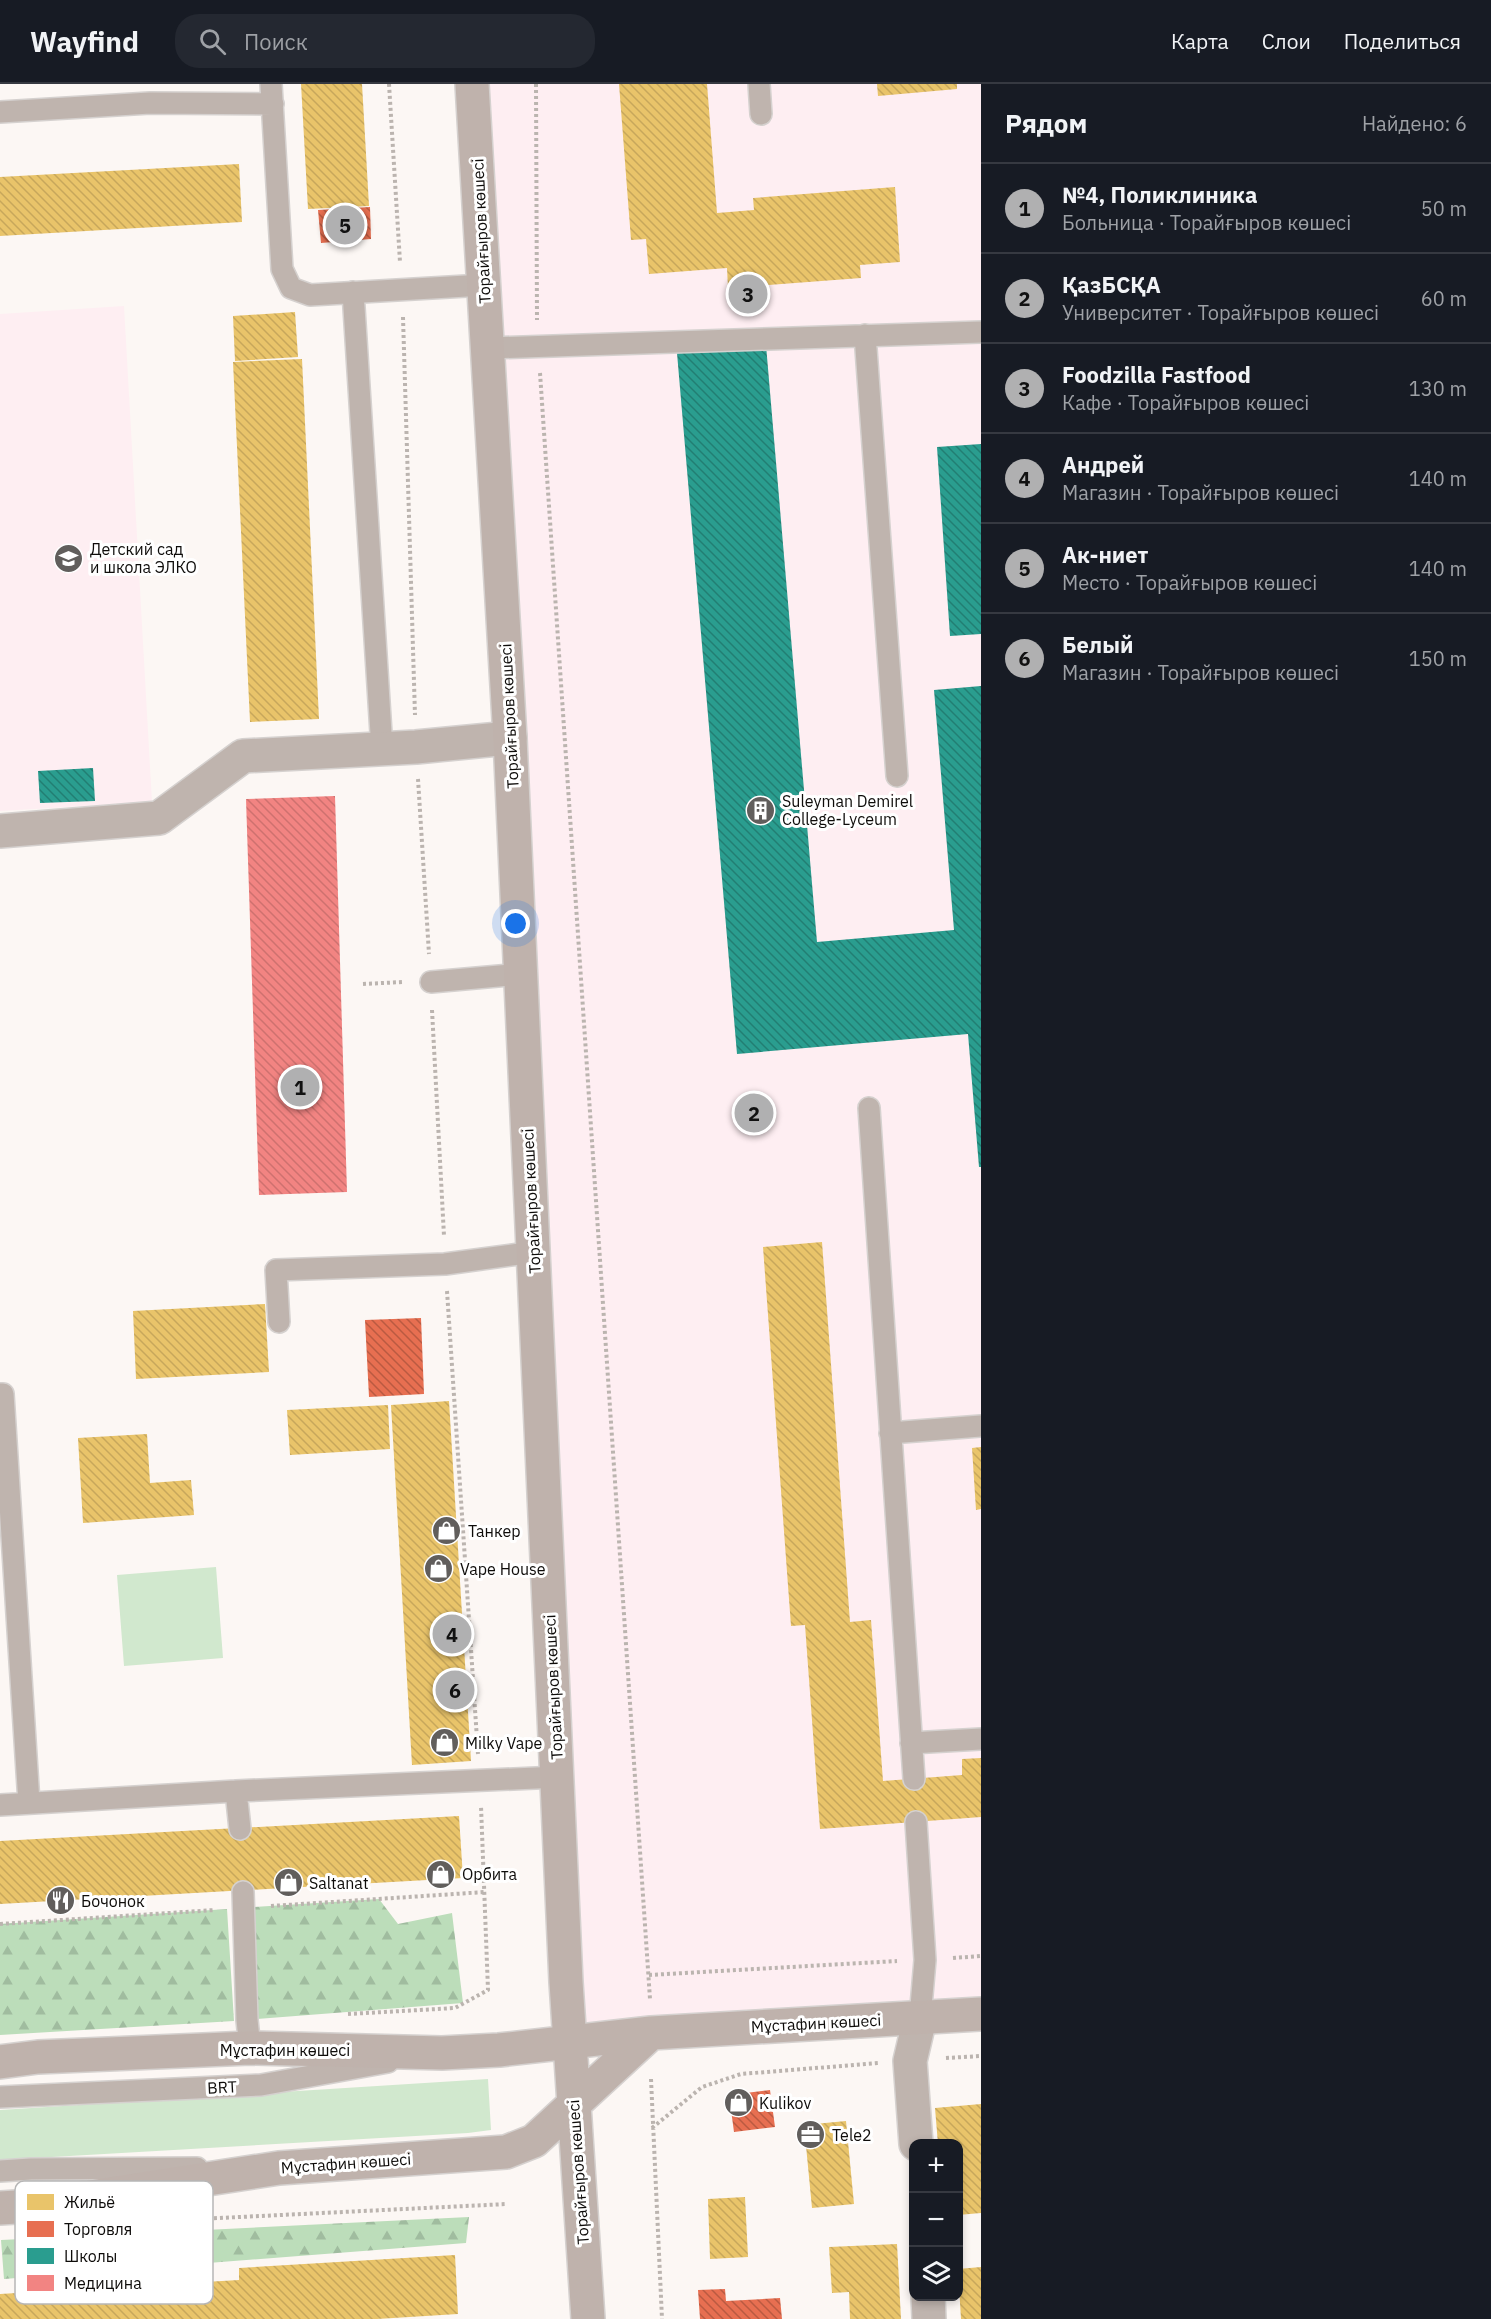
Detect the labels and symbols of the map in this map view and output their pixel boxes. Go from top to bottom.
street label: Торайғыров көшесі [467,158,495,304]
pin: 5 [326,202,364,248]
pin: 3 [728,272,768,316]
place label: Детский сад и школа ЭЛКО [90,539,197,577]
school or university icon: Детский сад и школа ЭЛКО [53,542,85,574]
street label: Торайғыров көшесі [495,643,523,789]
place label: Suleyman Demirel College-Lyceum [782,791,913,829]
building icon: Suleyman Demirel College-Lyceum [745,794,777,826]
your location [501,909,530,938]
pin: 1 [280,1064,320,1110]
pin: 2 [734,1090,774,1136]
street label: Торайғыров көшесі [517,1128,545,1274]
shop icon: Танкер [431,1515,463,1547]
place label: Танкер [468,1521,521,1541]
shop icon: Vape House [423,1553,455,1585]
place label: Vape House [460,1559,546,1579]
pin: 4 [432,1612,472,1656]
street label: Торайғыров көшесі [539,1614,567,1760]
pin: 6 [436,1668,474,1712]
shop icon: Milky Vape [428,1727,460,1759]
place label: Milky Vape [465,1733,543,1753]
shop icon: Орбита [425,1858,457,1890]
place label: Орбита [462,1864,517,1884]
shop icon: Saltanat [272,1867,304,1899]
place label: Saltanat [309,1873,369,1893]
restaurant icon: Бочонок [44,1885,76,1917]
place label: Бочонок [81,1891,145,1911]
street label: Мұстафин көшесі [750,2010,882,2036]
street label: Мұcтафин көшесі [220,2040,350,2060]
street label: BRT [207,2076,237,2098]
shop icon: Kulikov [722,2087,754,2119]
place label: Kulikov [759,2093,811,2113]
street label: Торайғыров көшесі [563,2099,593,2245]
office icon: Tele2 [795,2119,827,2151]
place label: Tele2 [832,2125,872,2145]
street label: Мұстафин көшесі [280,2148,412,2178]
legend [15,2181,213,2304]
text: Жильё [64,2192,115,2212]
text: Торговля [64,2219,132,2239]
text: Школы [64,2246,117,2266]
text: Медицина [64,2273,142,2293]

